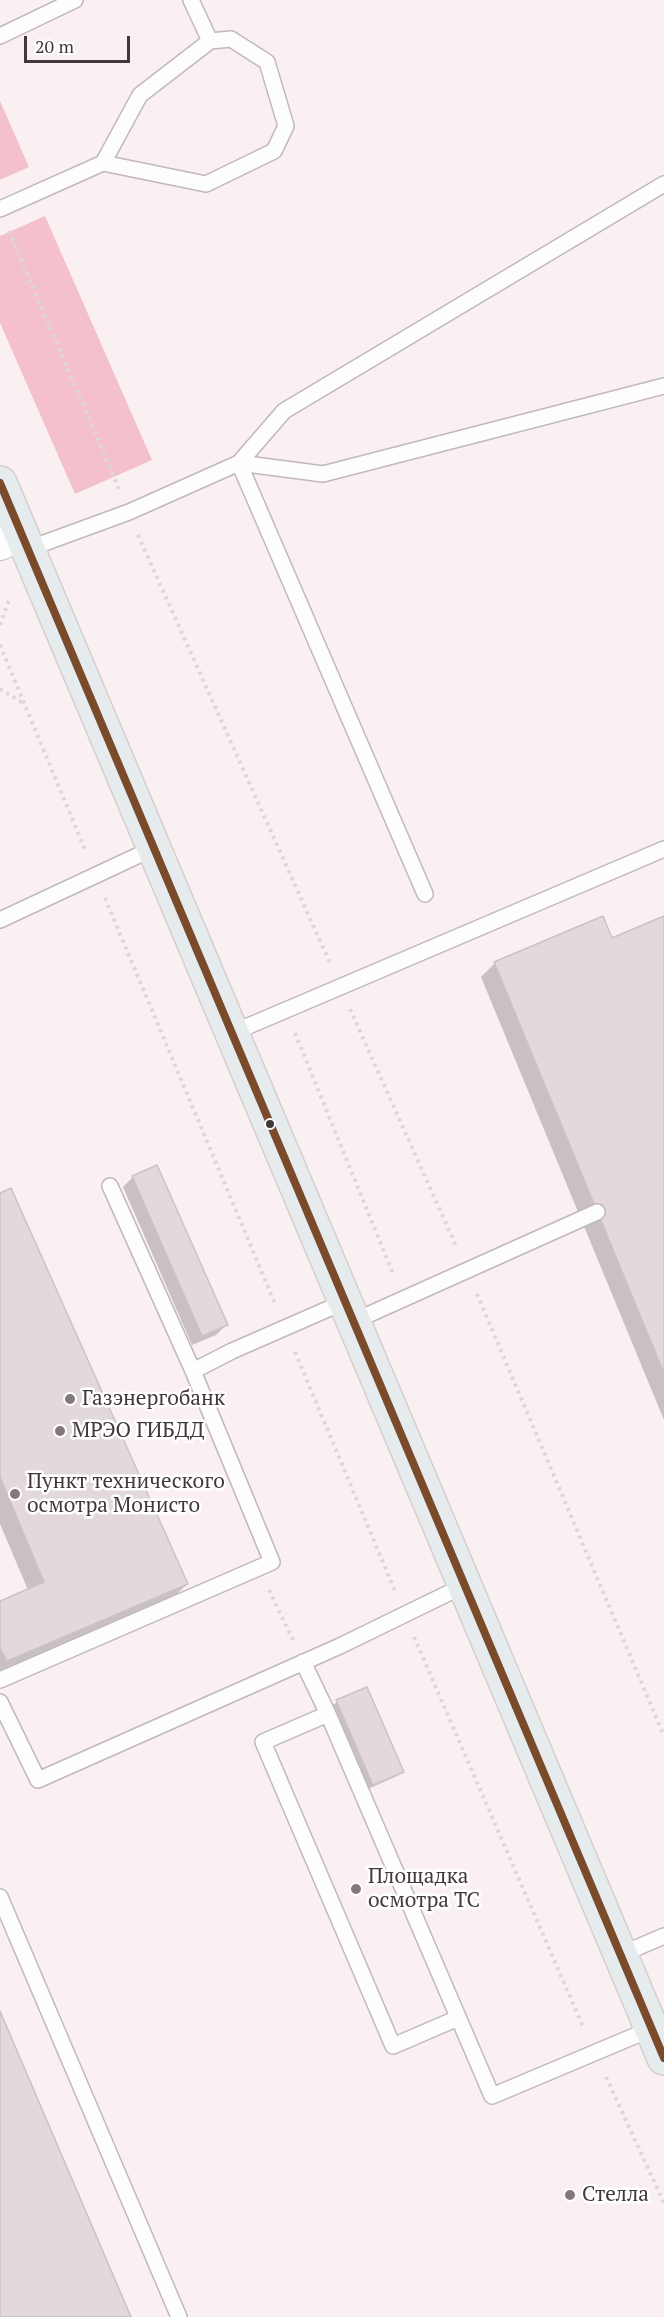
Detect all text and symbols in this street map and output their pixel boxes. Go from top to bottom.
scale bar [27,24,134,62]
text: 20 m [35,34,74,58]
unlabelled marker [264,1118,276,1130]
place label: Газэнергобанк [82,1386,225,1412]
marker: Газэнергобанк [63,1392,77,1406]
place label: МРЭО ГИБДД [72,1418,204,1444]
marker: МРЭО ГИБДД [53,1424,67,1438]
place label: Пункт технического осмотра Монисто [27,1469,225,1519]
marker: Пункт технического осмотра Монисто [8,1487,22,1501]
place label: Площадка осмотра ТС [368,1864,480,1914]
marker: Площадка осмотра ТС [349,1882,363,1896]
place label: Стелла [582,2182,649,2208]
marker: Стелла [563,2188,577,2202]

